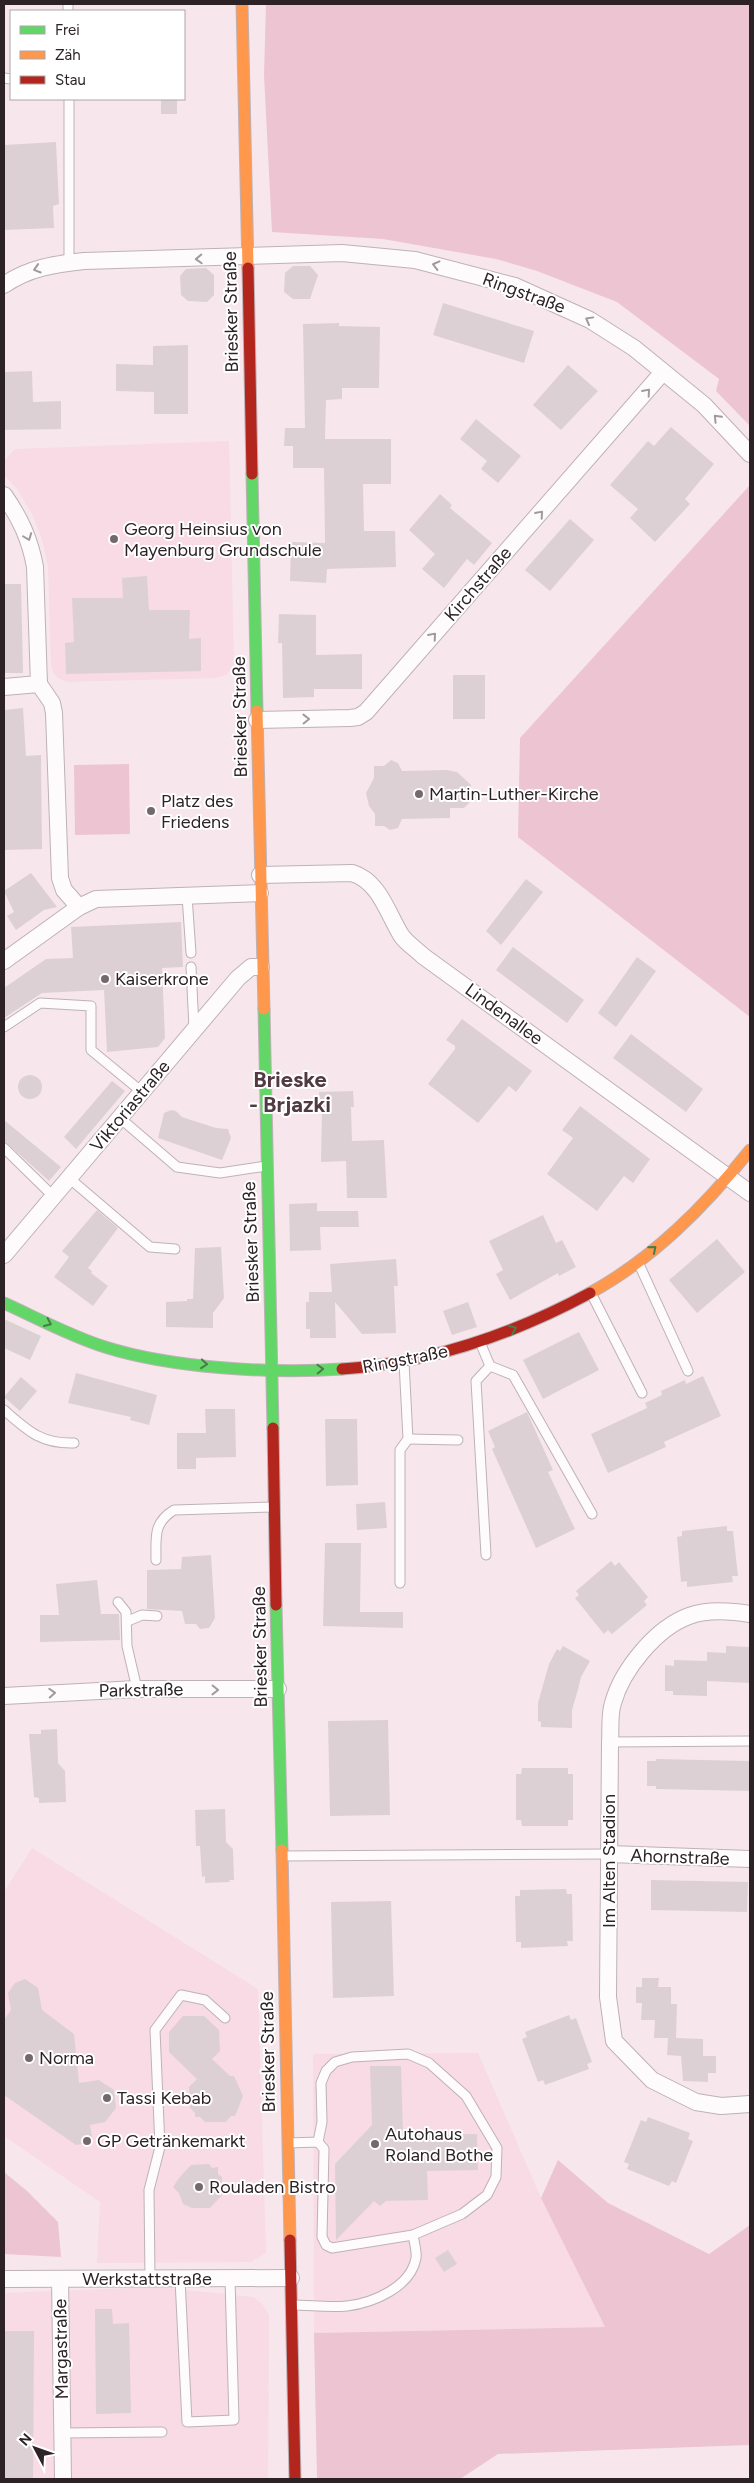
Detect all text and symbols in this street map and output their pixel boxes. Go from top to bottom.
legend [10,10,185,100]
text: Frei [55,21,80,39]
text: Zäh [55,46,81,64]
text: Stau [55,71,86,89]
street label: Briesker Straße [219,251,243,373]
one-way arrow [195,253,203,264]
one-way arrow [432,260,441,271]
one-way arrow [34,263,42,273]
street label: Ringstraße [480,268,569,318]
one-way arrow [585,316,594,326]
one-way arrow [641,388,650,397]
one-way arrow [714,415,723,424]
one-way arrow [534,510,543,519]
place label: Georg Heinsius von Mayenburg Grundschule [124,518,322,561]
one-way arrow [22,533,32,541]
marker: Georg Heinsius von Mayenburg Grundschule [108,533,120,545]
street label: Kirchstraße [440,542,516,626]
one-way arrow [427,633,435,642]
street label: Briesker Straße [228,656,252,778]
one-way arrow [302,714,310,724]
place label: Martin-Luther-Kirche [429,783,599,805]
marker: Martin-Luther-Kirche [413,788,425,800]
place label: Platz des Friedens [161,790,233,833]
marker: Platz des Friedens [145,805,157,817]
place label: Kaiserkrone [115,968,209,990]
marker: Kaiserkrone [99,973,111,985]
street label: Lindenallee [461,978,547,1050]
street label: Viktoriastraße [85,1056,175,1156]
district label: Brieske - Brjazki [249,1066,331,1118]
street label: Briesker Straße [238,1181,264,1303]
one-way arrow [647,1246,656,1255]
one-way arrow [43,1317,52,1328]
one-way arrow [508,1325,516,1335]
street label: Ringstraße [360,1340,450,1378]
one-way arrow [200,1359,208,1370]
one-way arrow [317,1364,325,1375]
street label: Briesker Straße [248,1586,272,1708]
street label: Parkstraße [98,1678,184,1702]
one-way arrow [211,1684,219,1695]
one-way arrow [49,1688,57,1699]
street label: Im Alten Stadion [598,1794,620,1928]
street label: Ahornstraße [630,1844,730,1870]
street label: Briesker Straße [256,1991,280,2113]
place label: Norma [39,2047,94,2069]
marker: Norma [23,2052,35,2064]
place label: Tassi Kebab [117,2087,211,2109]
marker: Tassi Kebab [101,2092,113,2104]
place label: Autohaus Roland Bothe [385,2123,493,2166]
place label: GP Getränkemarkt [97,2130,246,2152]
marker: GP Getränkemarkt [81,2135,93,2147]
marker: Autohaus Roland Bothe [369,2138,381,2150]
place label: Rouladen Bistro [209,2176,336,2198]
marker: Rouladen Bistro [193,2181,205,2193]
street label: Werkstattstraße [82,2268,212,2290]
street label: Margastraße [49,2298,73,2400]
north arrow [10,2423,60,2473]
text: N [16,2430,36,2449]

